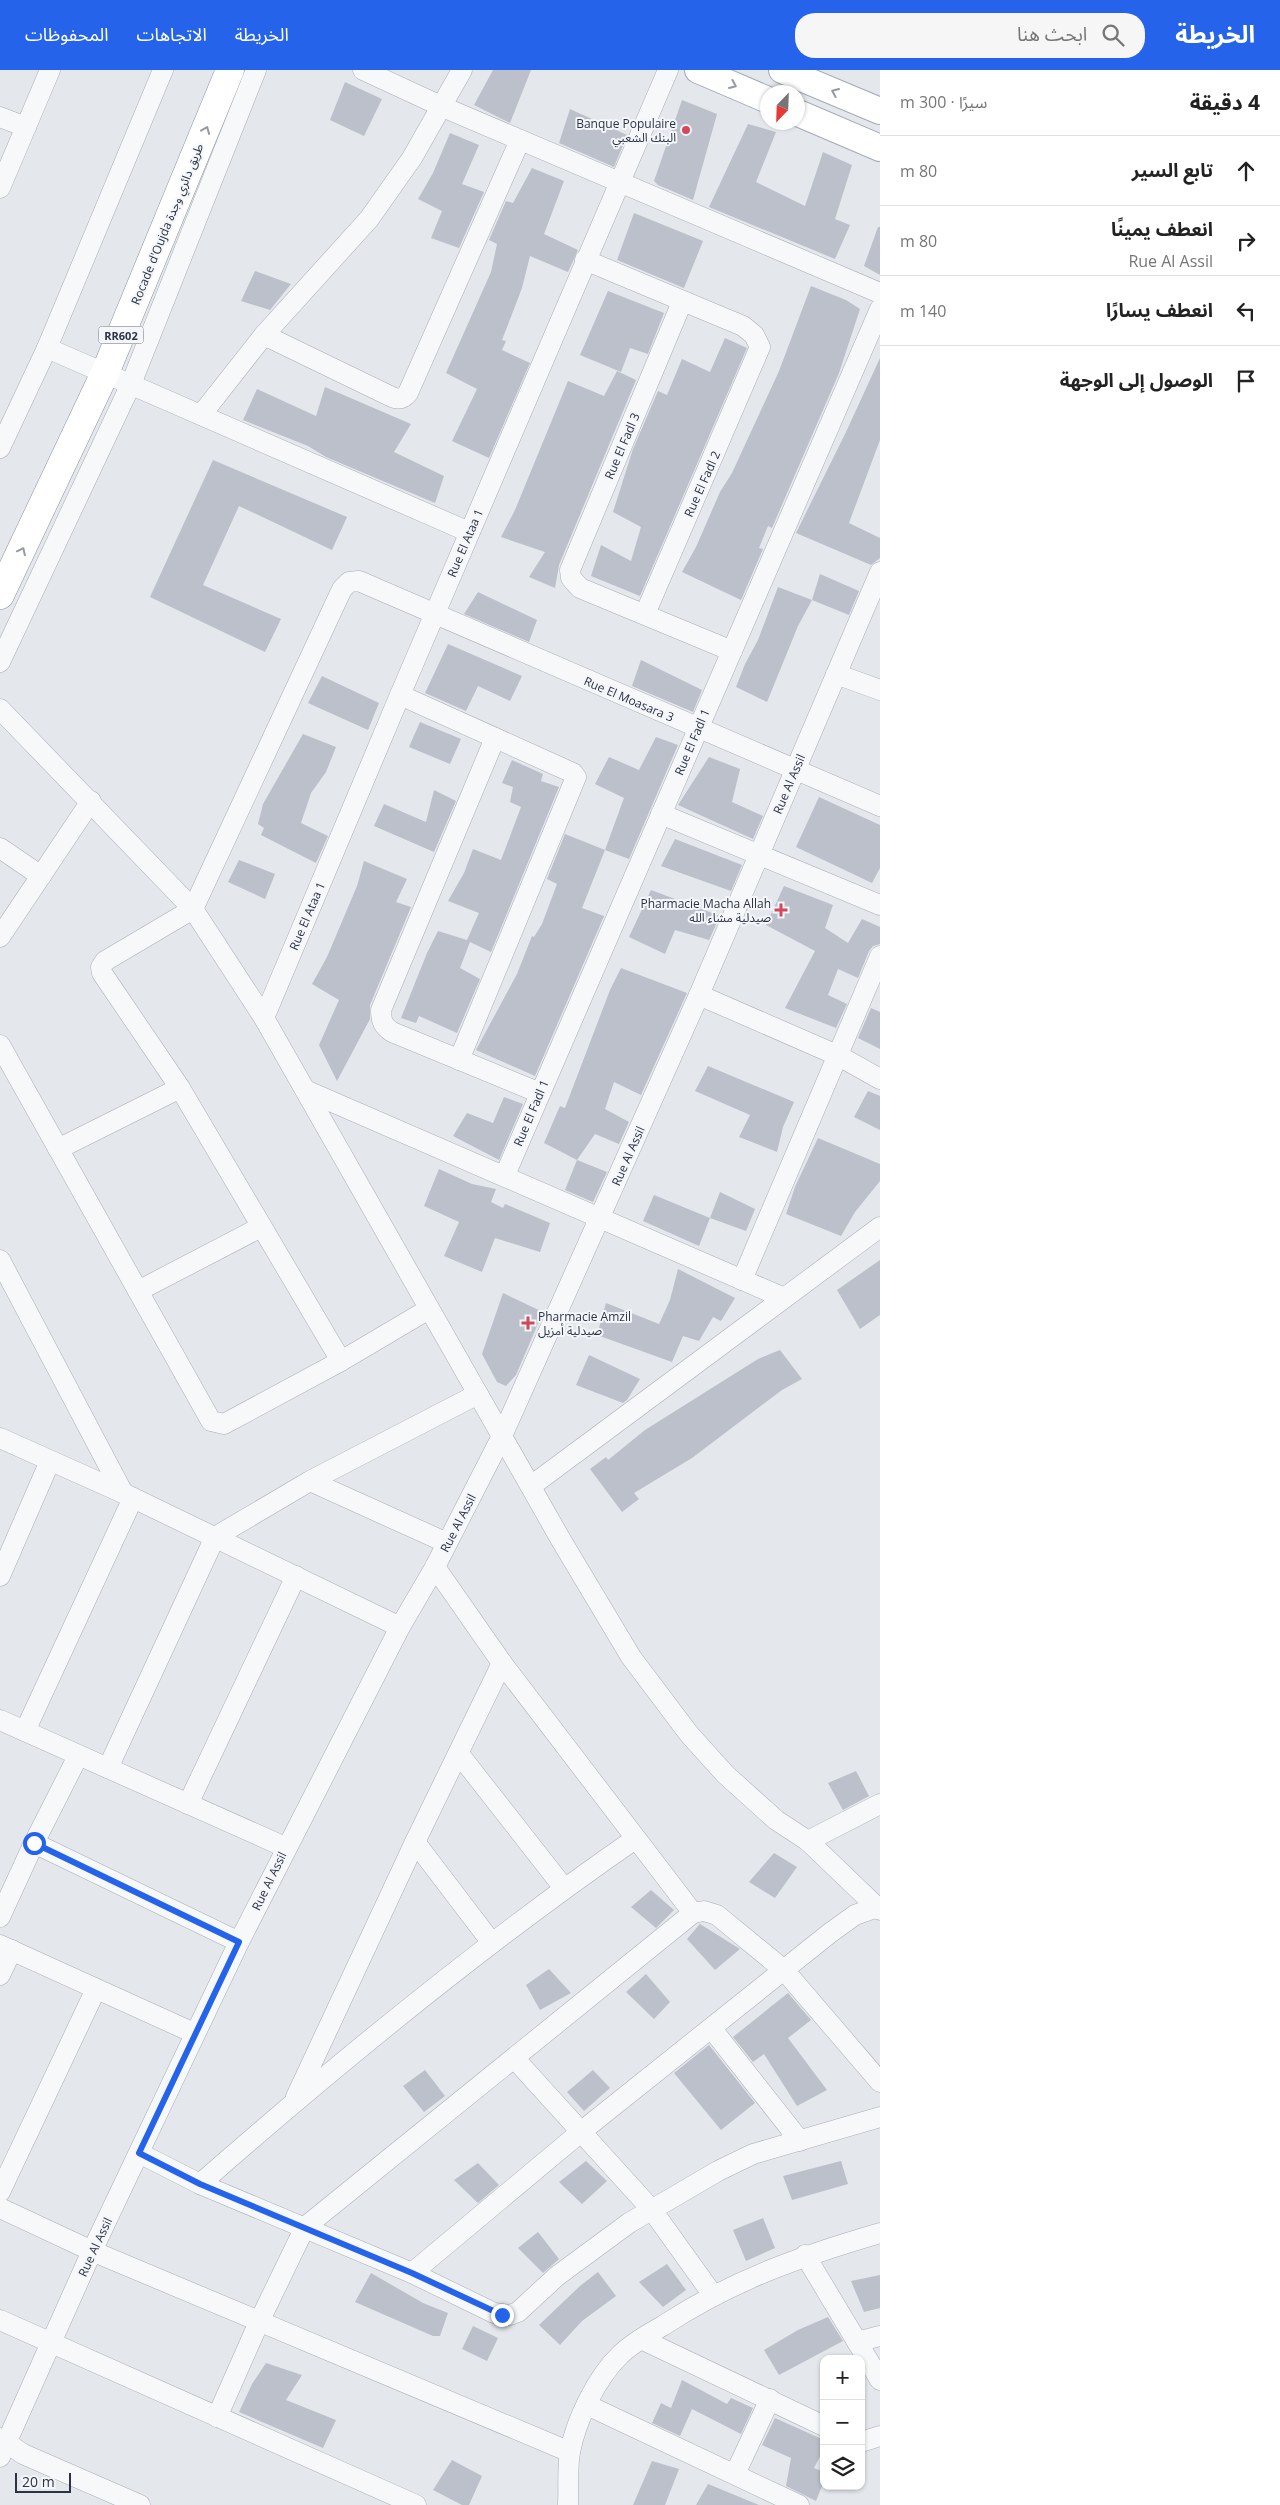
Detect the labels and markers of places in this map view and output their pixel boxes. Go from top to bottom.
place label: Banque Populaire البنك الشعبي [576,115,676,147]
marker: Banque Populaire البنك الشعبي [680,124,692,136]
place label: Pharmacie Macha Allah صيدلية مشاء الله [640,895,771,926]
marker: Pharmacie Macha Allah صيدلية مشاء الله [775,904,787,916]
place label: Pharmacie Amzil صيدلية أمزيل [538,1308,631,1339]
marker: Pharmacie Amzil صيدلية أمزيل [522,1317,534,1329]

